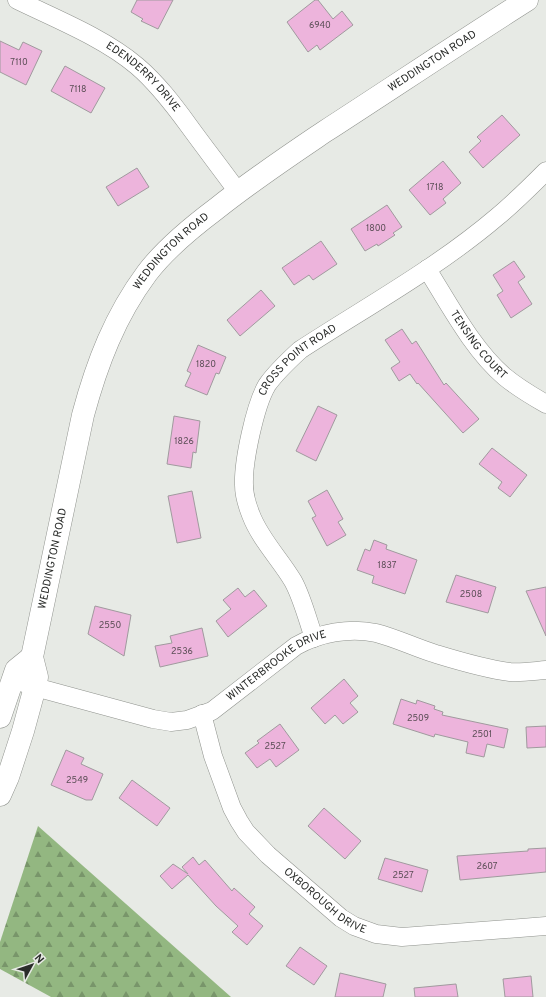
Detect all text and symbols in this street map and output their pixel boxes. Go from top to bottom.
house number: 6940 [309,20,331,31]
street label: WEDDINGTON ROAD [386,27,479,95]
street label: EDENDERRY DRIVE [103,39,183,115]
house number: 7110 [10,57,28,68]
house number: 7118 [69,84,87,95]
house number: 1718 [426,182,444,193]
street label: WEDDINGTON ROAD [130,210,212,292]
house number: 1800 [366,223,386,234]
street label: TENSING COURT [447,308,510,383]
street label: CROSS POINT ROAD [256,321,339,398]
house number: 1820 [196,359,216,370]
house number: 1826 [174,436,194,447]
street label: WEDDINGTON ROAD [35,507,70,610]
house number: 1837 [378,560,397,571]
house number: 2508 [460,589,482,600]
house number: 2550 [99,620,121,631]
street label: WINTERBROOKE DRIVE [224,627,328,704]
house number: 2536 [171,646,193,657]
house number: 2509 [407,713,429,724]
house number: 2501 [472,729,492,740]
house number: 2527 [264,741,286,752]
house number: 2549 [66,775,88,786]
house number: 2607 [476,861,498,872]
street label: OXBOROUGH DRIVE [281,865,368,937]
house number: 2527 [392,870,414,881]
north arrow [12,945,52,985]
text: N [31,952,47,967]

